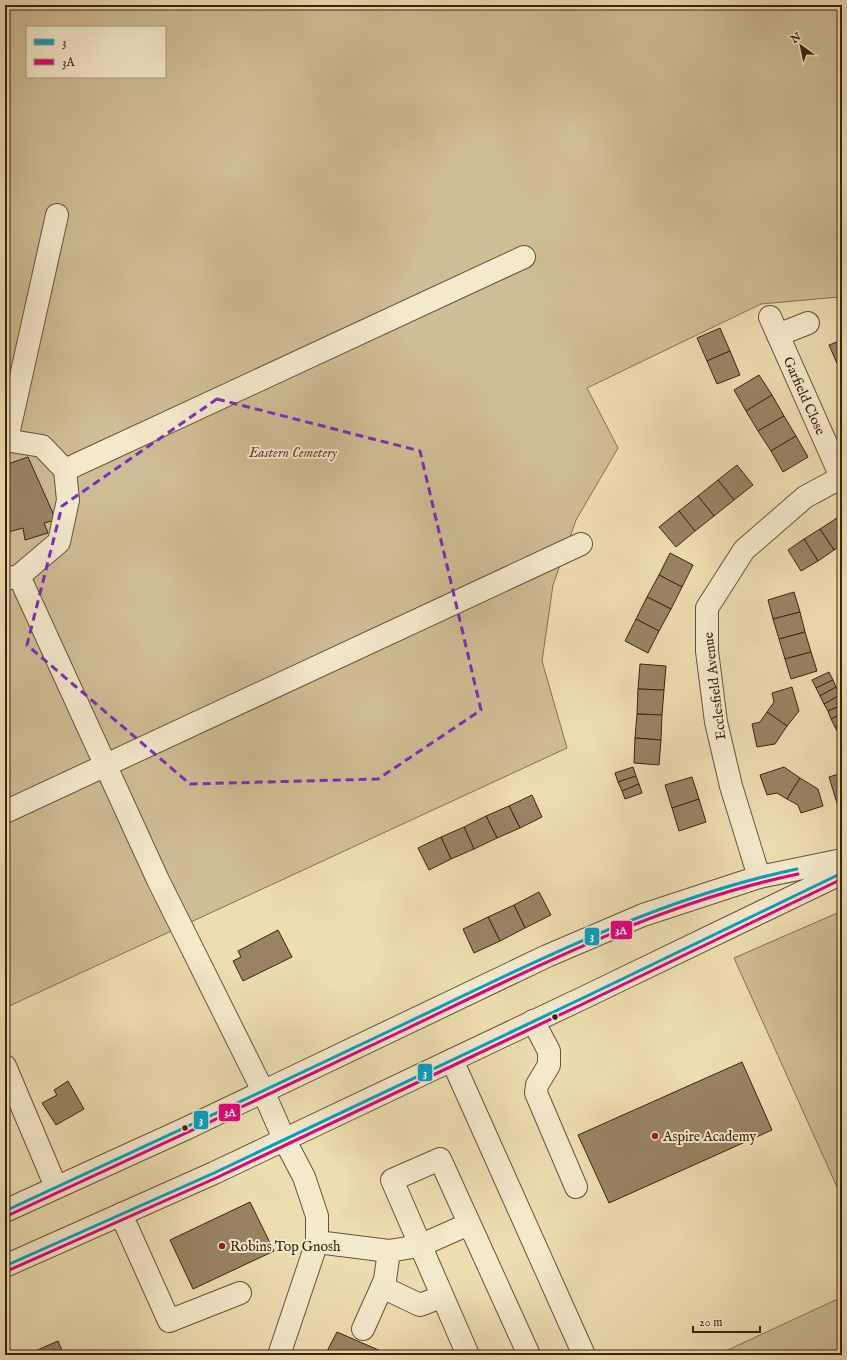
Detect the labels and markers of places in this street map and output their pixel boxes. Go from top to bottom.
unlabelled marker [550,1012,560,1022]
unlabelled marker [180,1123,190,1133]
place label: Aspire Academy [662,1128,756,1146]
marker: Aspire Academy [650,1131,660,1141]
place label: Robins Top Gnosh [230,1238,341,1256]
marker: Robins Top Gnosh [217,1241,227,1251]

